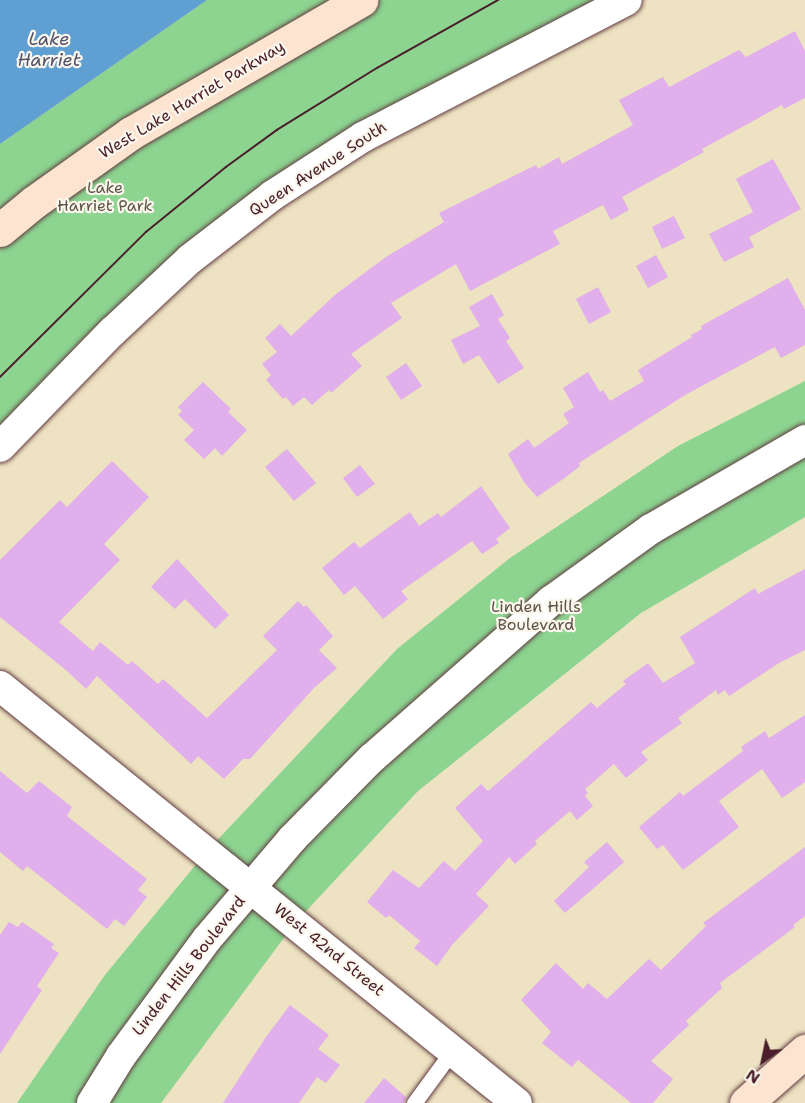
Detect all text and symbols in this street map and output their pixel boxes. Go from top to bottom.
water label: Lake Harriet [18,29,80,72]
street label: West Lake Harriet Parkway [96,37,288,163]
street label: Queen Avenue South [246,117,390,221]
park label: Lake Harriet Park [57,178,153,216]
park label: Linden Hills Boulevard [491,597,581,635]
street label: Linden Hills Boulevard [128,892,250,1040]
street label: West 42nd Street [270,900,388,1000]
north arrow [733,1031,793,1091]
text: N [742,1064,764,1089]

